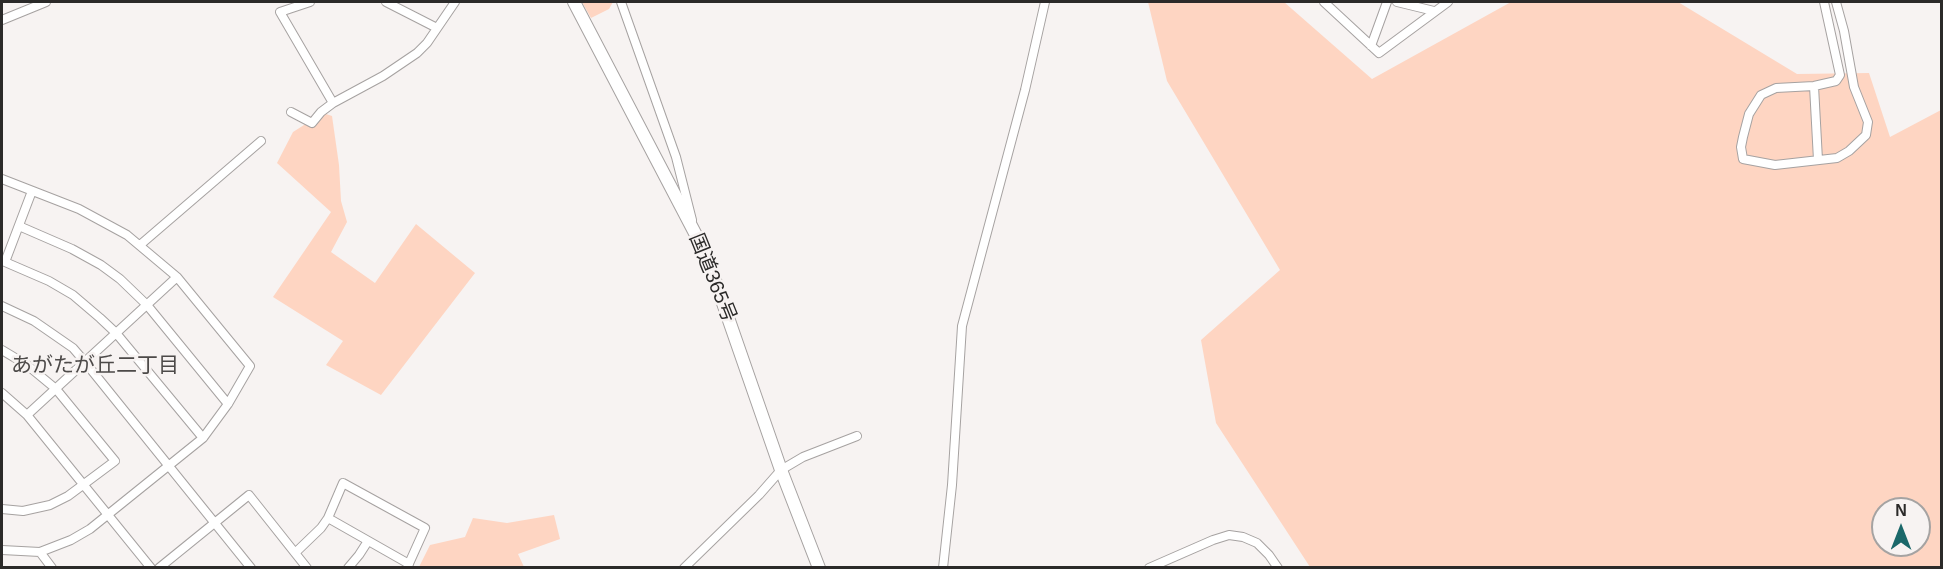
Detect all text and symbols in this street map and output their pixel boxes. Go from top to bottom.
street label: 国道365号 [683,230,741,326]
district label: あがたが丘二丁目 [11,353,179,379]
north arrow [1871,497,1931,557]
text: N [1895,502,1907,519]

